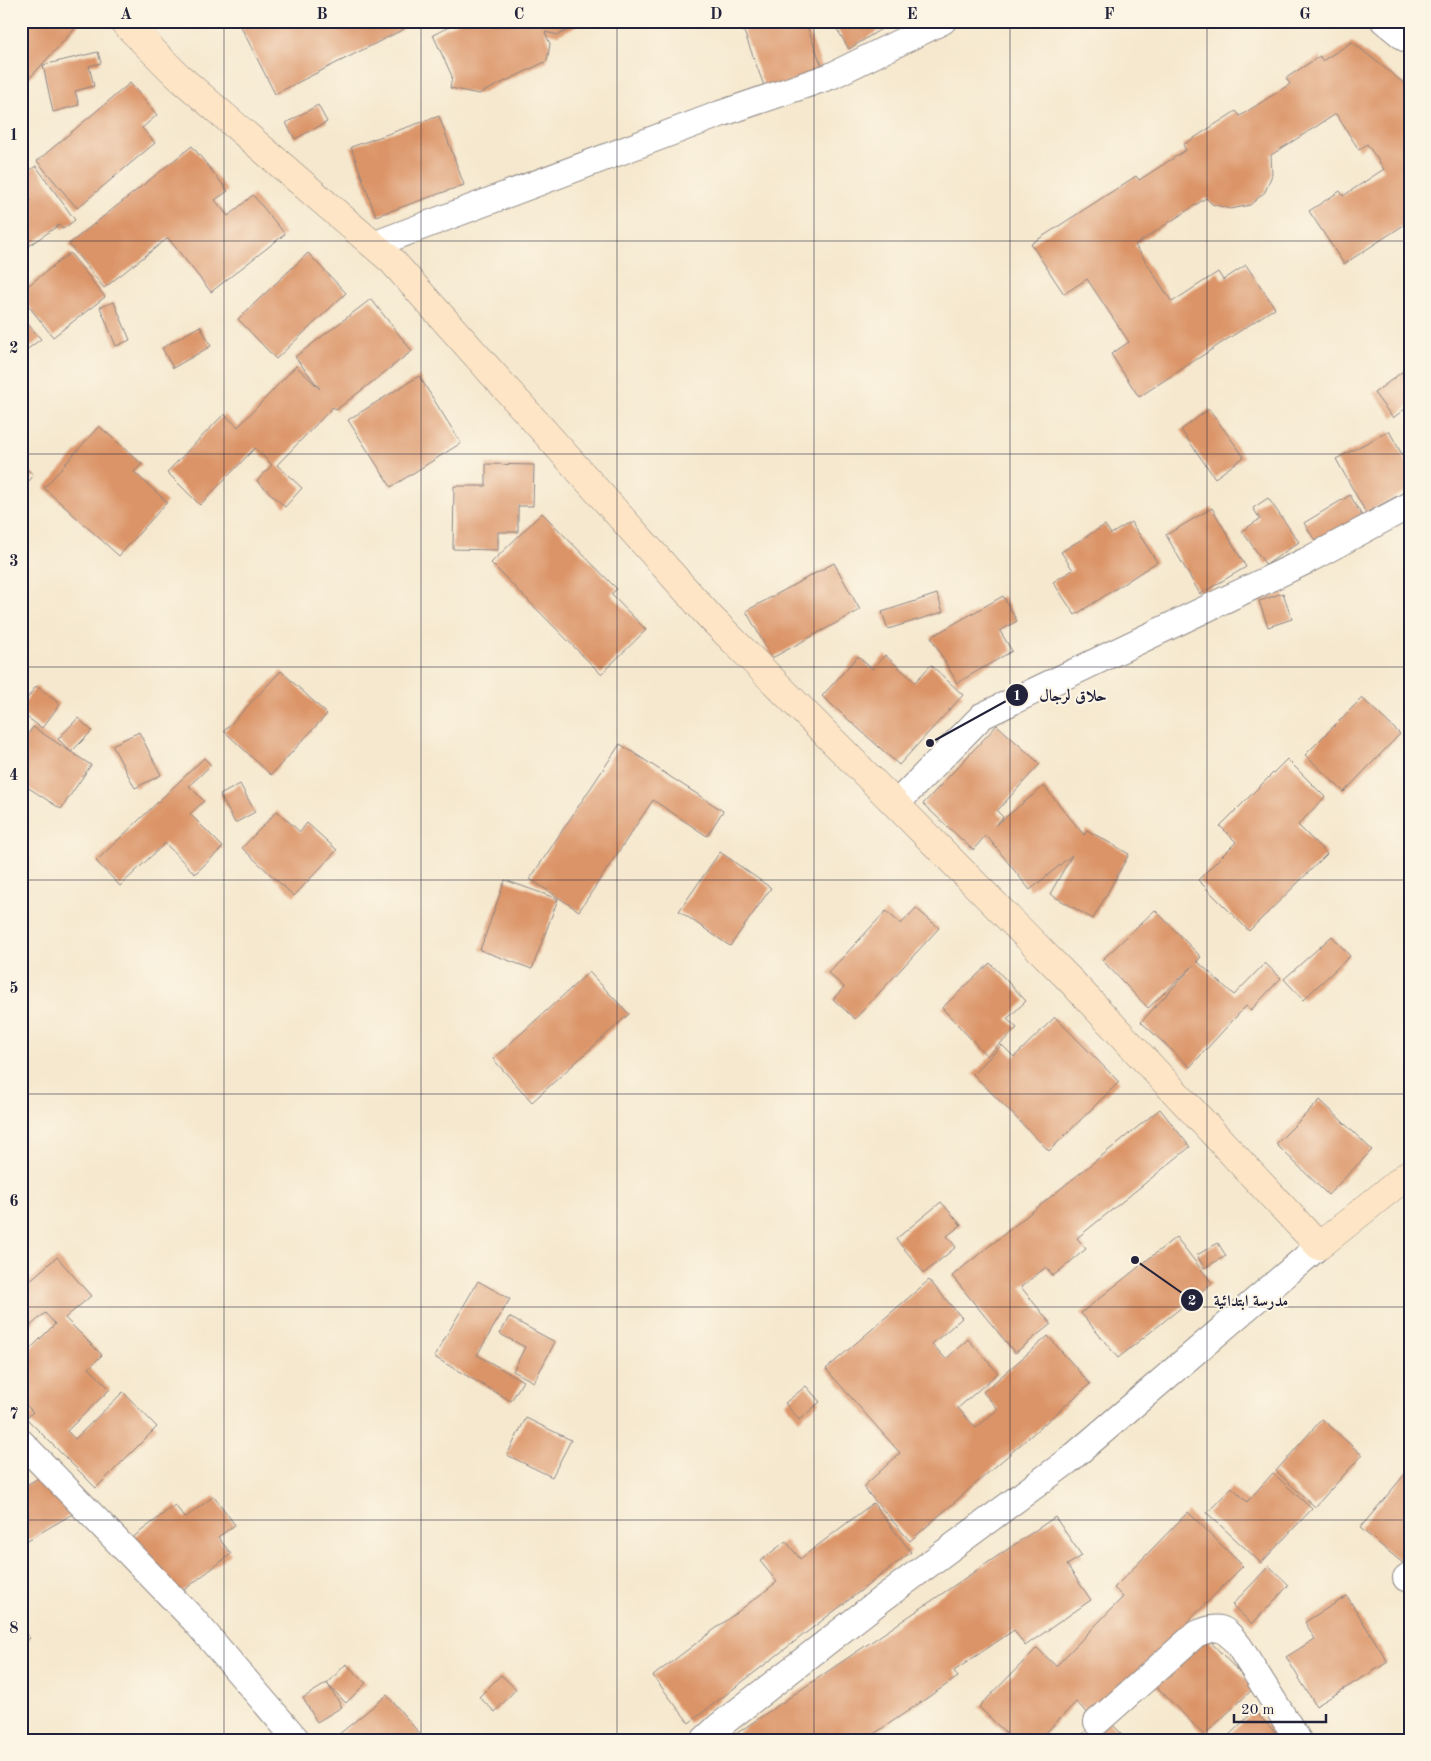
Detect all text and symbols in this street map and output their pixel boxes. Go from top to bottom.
text: A [120,7,132,23]
text: B [316,7,328,23]
text: C [514,7,524,23]
text: D [710,7,722,23]
text: E [906,7,918,23]
text: F [1104,7,1115,23]
text: G [1299,7,1311,23]
text: 1 [9,128,19,144]
text: 2 [9,341,19,357]
text: 3 [9,554,19,570]
callout: حلاق لرجال [1005,680,1117,711]
text: حلاق لرجال [1039,688,1107,705]
text: 1 [1013,689,1021,704]
text: 4 [9,768,19,784]
text: 5 [9,981,19,997]
text: 6 [9,1194,19,1210]
callout: مدرسة ابتدائية [1179,1284,1299,1315]
text: 2 [1188,1294,1196,1309]
text: مدرسة ابتدائية [1214,1294,1288,1311]
text: 7 [9,1407,19,1423]
text: 8 [9,1621,19,1637]
scale bar [1234,1691,1326,1723]
text: 20 m [1241,1703,1275,1718]

